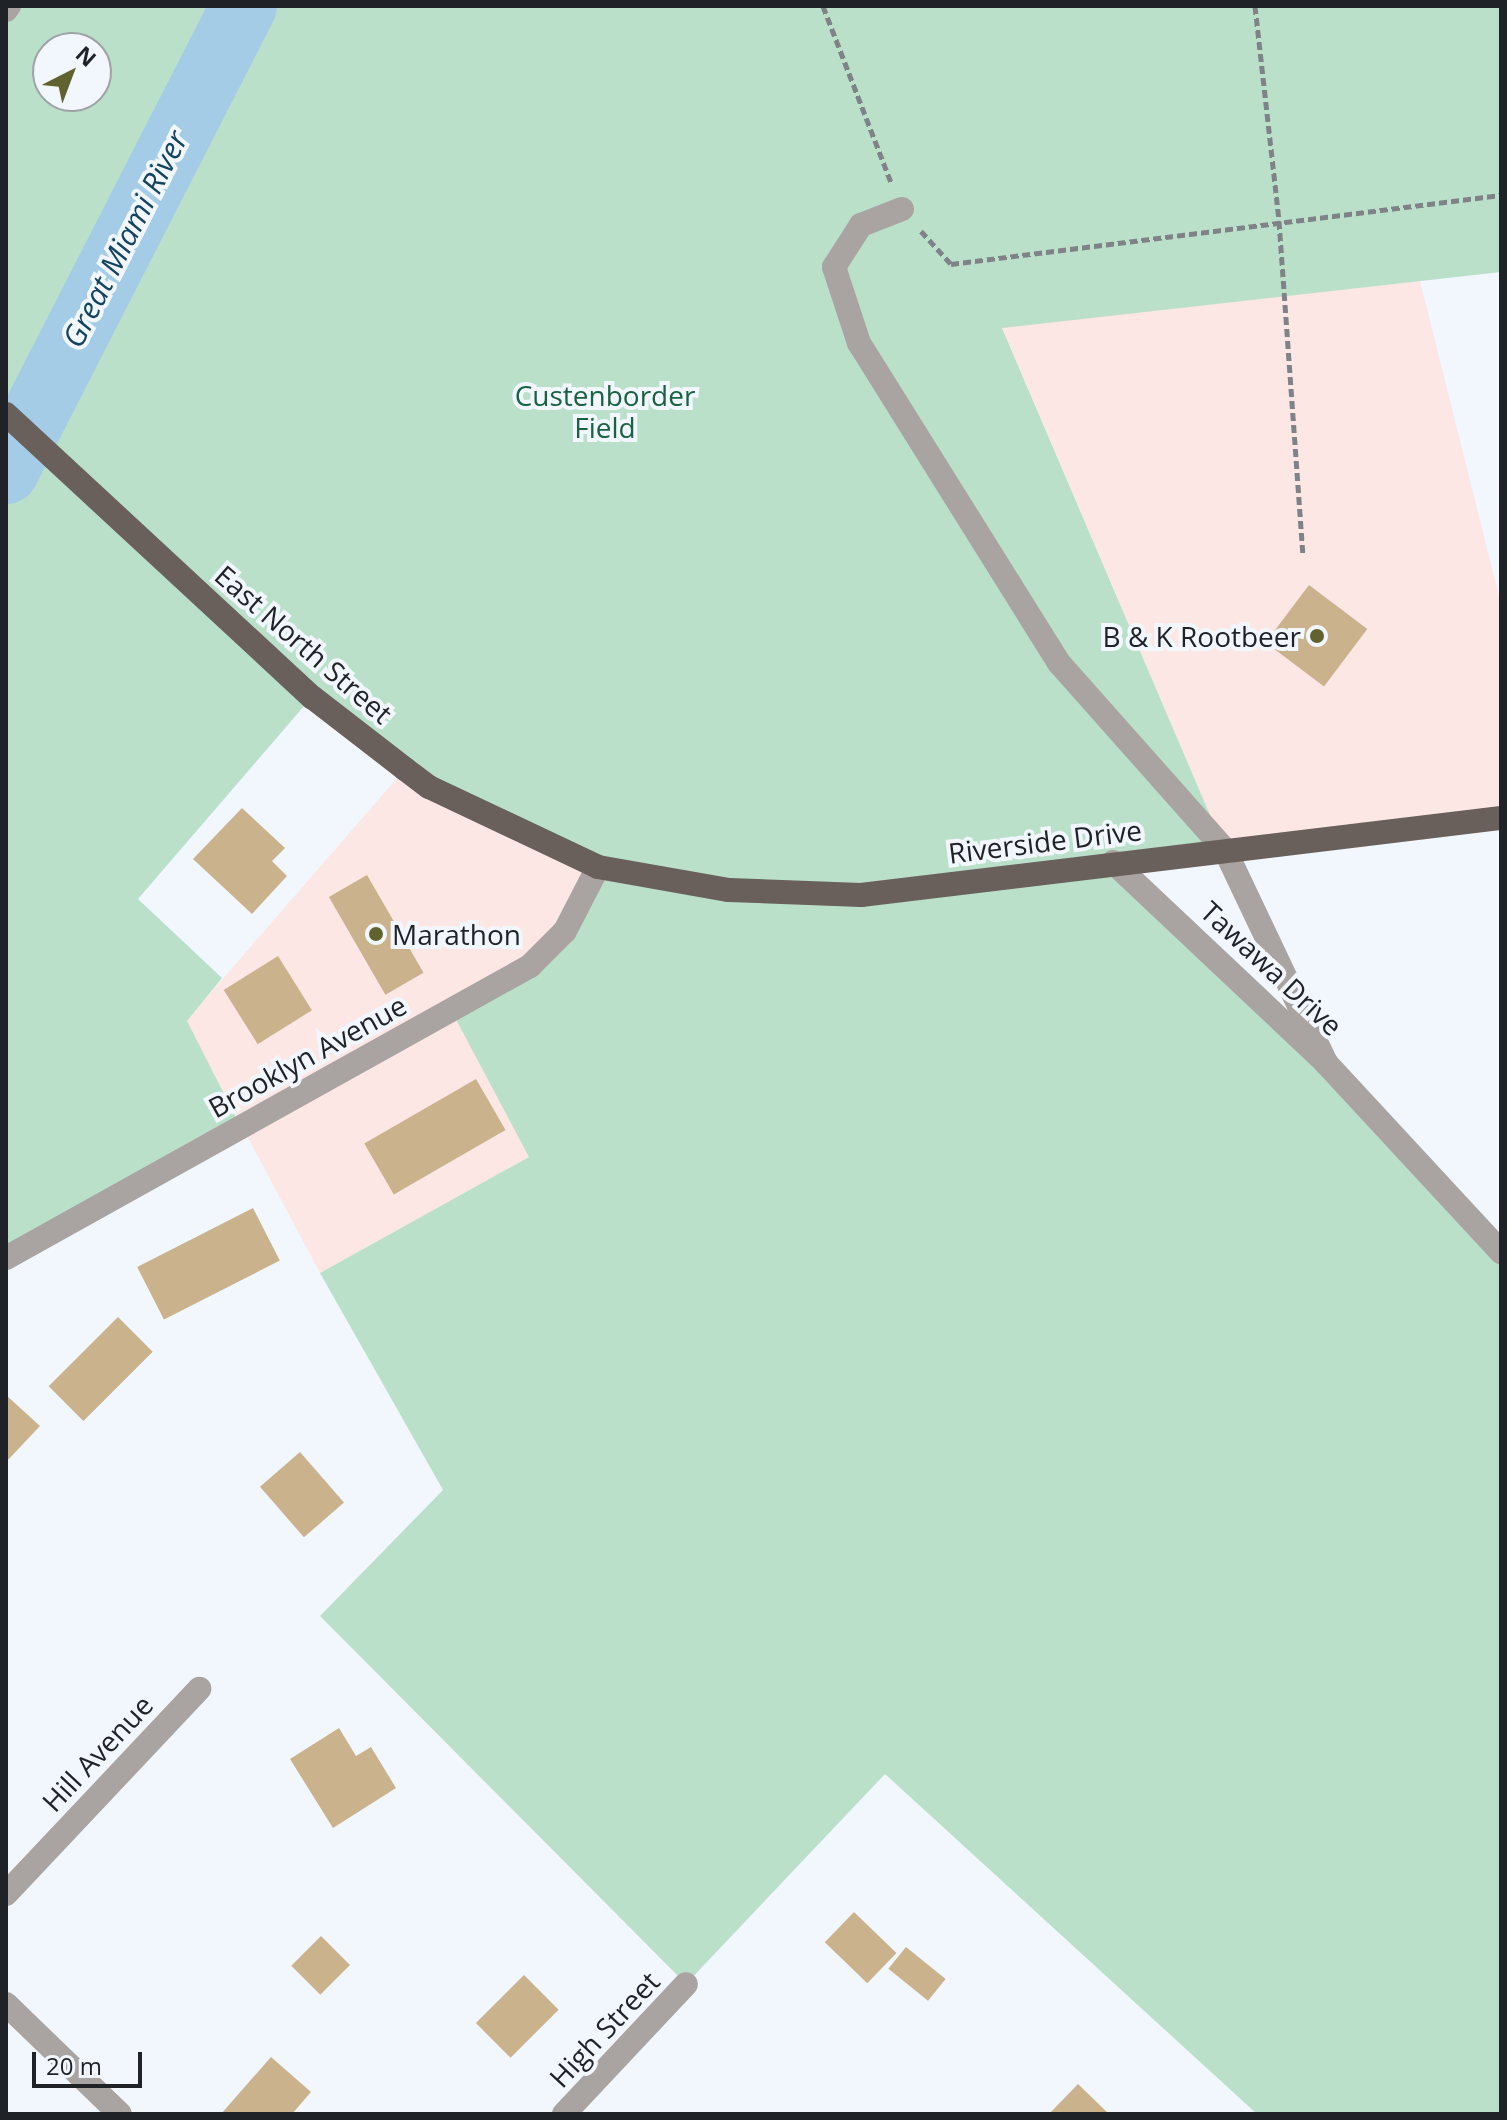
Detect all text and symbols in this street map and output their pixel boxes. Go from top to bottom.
north arrow [32,32,112,112]
text: N [70,39,103,73]
water label: Great Miami River [55,125,195,353]
park label: Custenborder Field [515,378,695,444]
street label: East North Street [209,558,399,730]
place label: B & K Rootbeer [1103,619,1301,653]
marker: B & K Rootbeer [1308,627,1326,645]
street label: Riverside Drive [946,812,1144,870]
street label: Tawawa Drive [1194,894,1350,1042]
place label: Marathon [392,917,521,951]
marker: Marathon [367,925,385,943]
street label: Brooklyn Avenue [202,988,412,1124]
street label: Hill Avenue [35,1688,159,1818]
street label: High Street [542,1964,666,2094]
scale bar [36,2036,146,2086]
text: 20 m [46,2049,102,2082]

